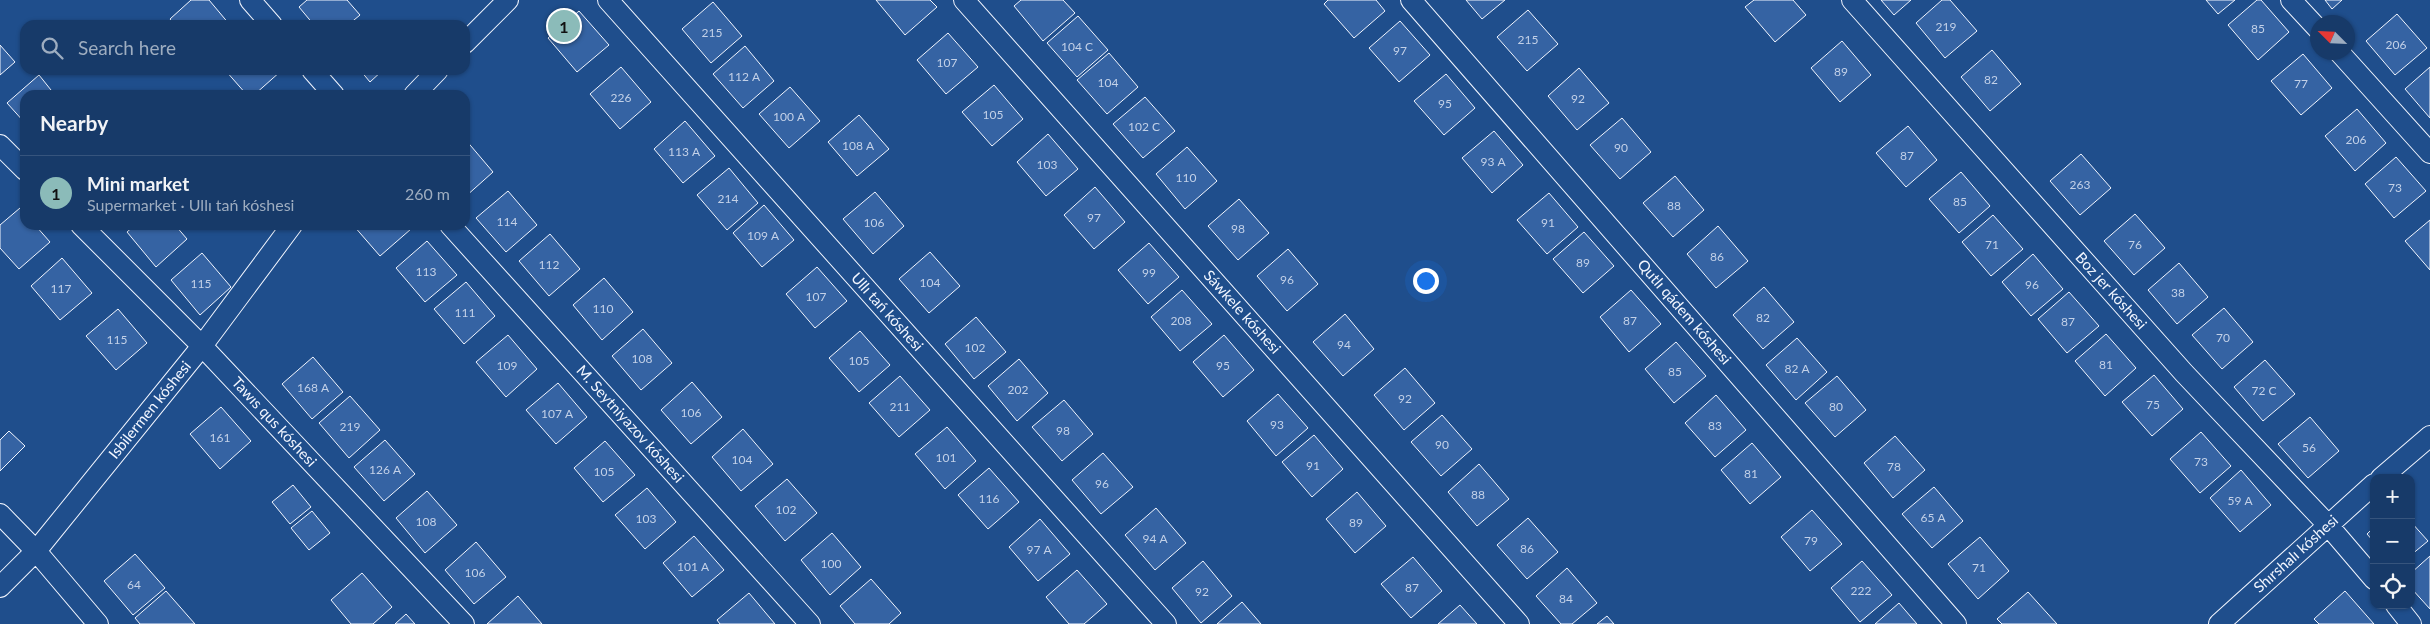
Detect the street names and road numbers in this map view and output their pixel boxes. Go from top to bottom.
street label: Boz jer kóshesi [2072,248,2151,333]
street label: Qutlı qádem kóshesi [1634,255,1735,368]
street label: Sáwkele kóshesi [1201,266,1285,357]
street label: Ullı tań kóshesi [848,269,928,354]
street label: Isbilermen kóshesi [104,357,194,462]
street label: M. Seytniyazov kóshesi [573,361,688,486]
street label: Tawıs qus kóshesi [229,373,321,470]
street label: Shırshalı kóshesi [2249,511,2341,596]

